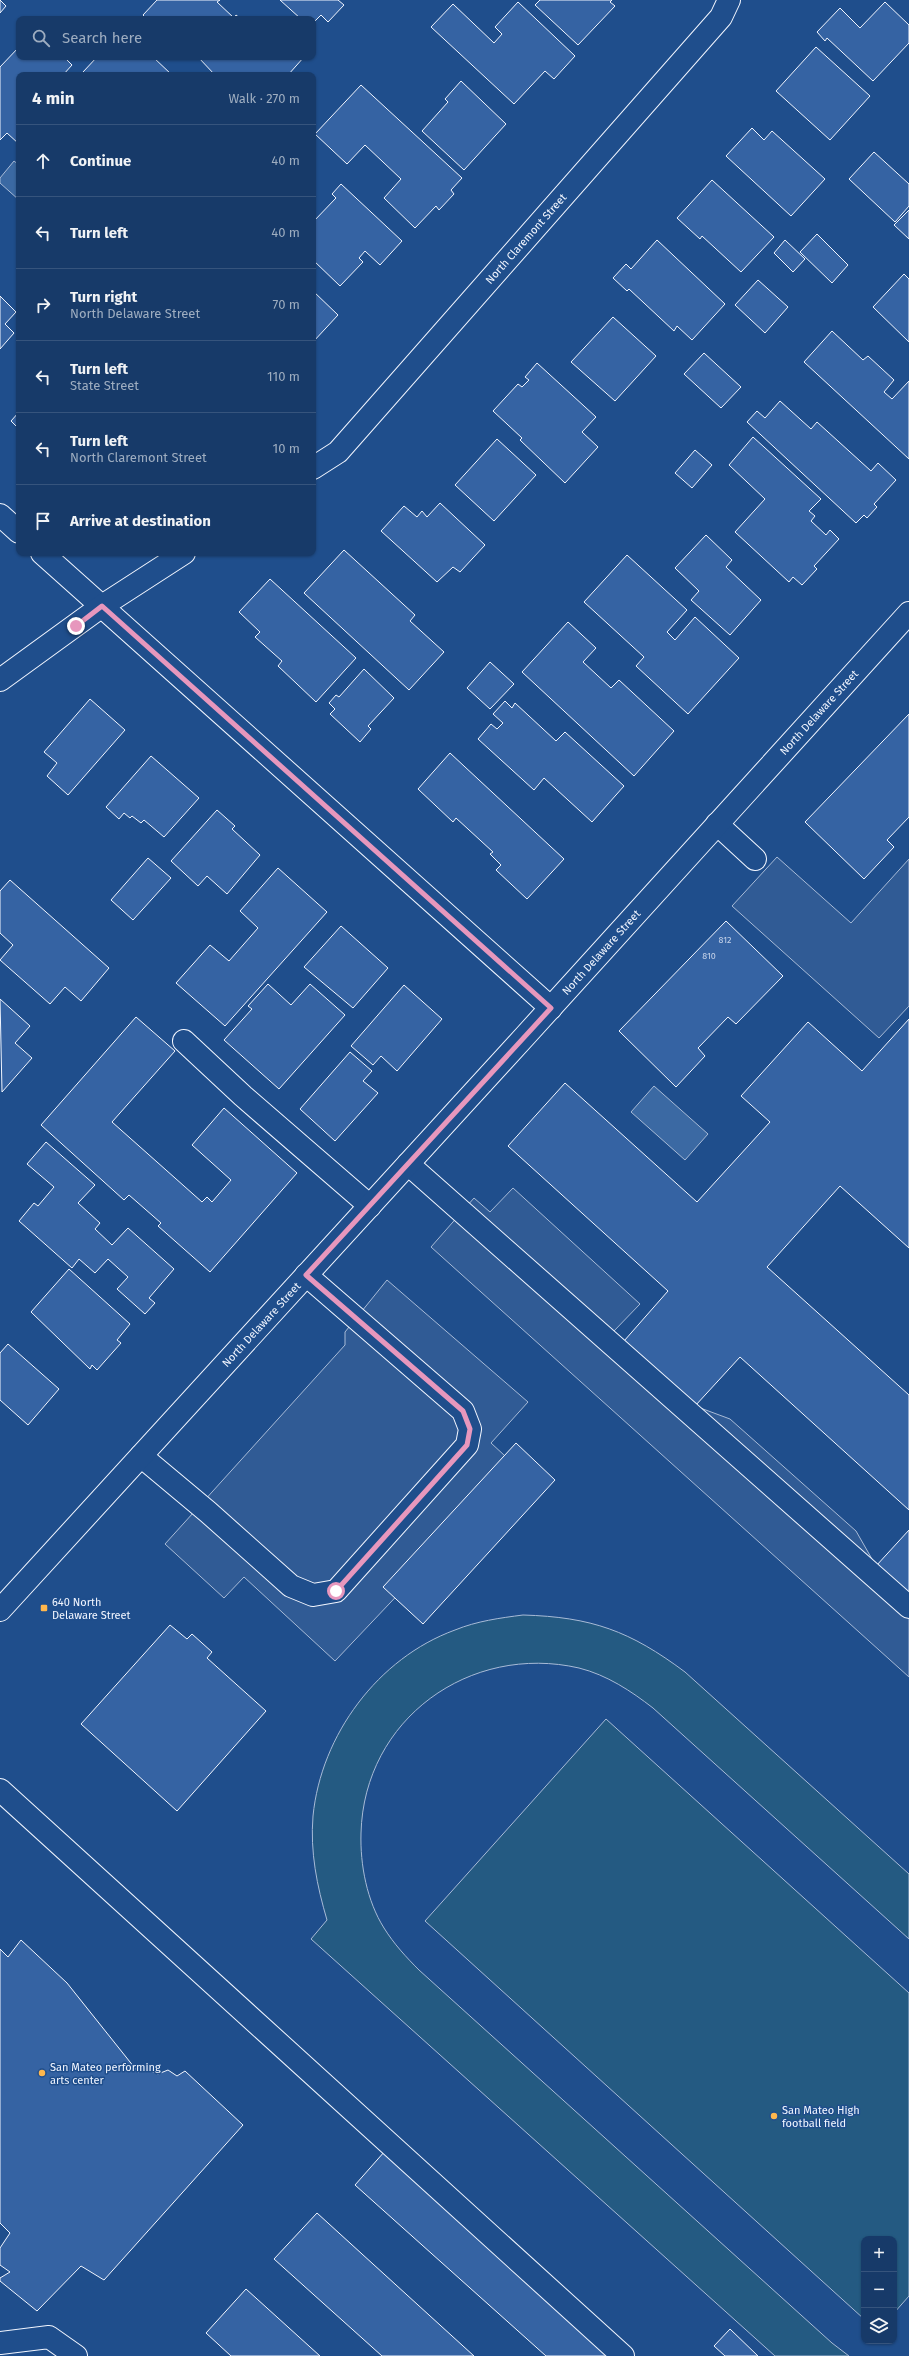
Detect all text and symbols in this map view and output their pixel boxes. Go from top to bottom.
search box [16,16,316,60]
icon: search [30,27,52,49]
text: Search here [62,29,142,47]
text: 4 min [32,88,75,109]
text: Walk · 270 m [228,91,300,106]
icon: ahead [32,150,54,172]
text: Continue [70,152,131,170]
text: 40 m [271,153,300,168]
street label: North Claremont Street [483,191,569,286]
icon: left [32,222,54,244]
text: Turn left [70,224,128,242]
text: 40 m [271,225,300,240]
text: Turn right [70,288,137,306]
icon: right [32,294,54,316]
text: 70 m [273,297,300,312]
text: North Delaware Street [70,306,200,321]
text: Turn left [70,360,128,378]
icon: left [32,366,54,388]
text: 110 m [267,369,300,384]
text: State Street [70,378,139,393]
text: Turn left [70,432,128,450]
icon: left [32,438,54,460]
text: 10 m [273,441,300,456]
text: North Claremont Street [70,450,207,465]
icon: arrive [32,510,54,532]
text: Arrive at destination [70,512,211,530]
route end [67,617,85,635]
street label: North Delaware Street [777,667,861,758]
street label: North Delaware Street [559,907,643,997]
house number: 812 [718,935,732,945]
house number: 810 [702,951,716,961]
street label: North Delaware Street [219,1279,303,1370]
route start [327,1582,345,1600]
place label: 640 North Delaware Street [52,1596,131,1622]
marker: 640 North Delaware Street [39,1603,49,1613]
place label: San Mateo performing arts center [50,2061,161,2087]
marker: San Mateo performing arts center [37,2068,47,2078]
place label: San Mateo High football field [782,2104,860,2130]
marker: San Mateo High football field [769,2111,779,2121]
map controls [861,2236,897,2344]
button: + [861,2236,897,2272]
button: − [861,2272,897,2308]
button: layers [861,2308,897,2344]

